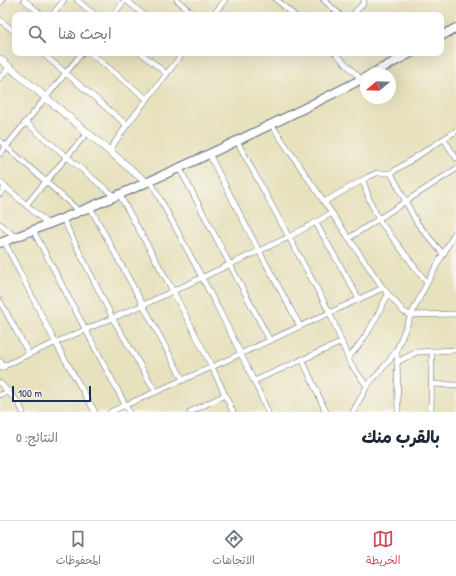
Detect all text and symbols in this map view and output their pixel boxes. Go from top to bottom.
search box [12,12,444,56]
icon: search [26,23,48,45]
text: ابحث هنا [58,23,112,44]
north arrow [360,68,396,104]
scale bar [12,384,91,403]
text: 100 m [18,386,42,400]
text: بالقرب منك [362,425,440,448]
text: النتائج: 0 [16,428,58,446]
tab: المحفوظات [56,528,101,570]
tab: الاتجاهات [212,528,255,570]
tab: الخريطة [366,528,400,570]

